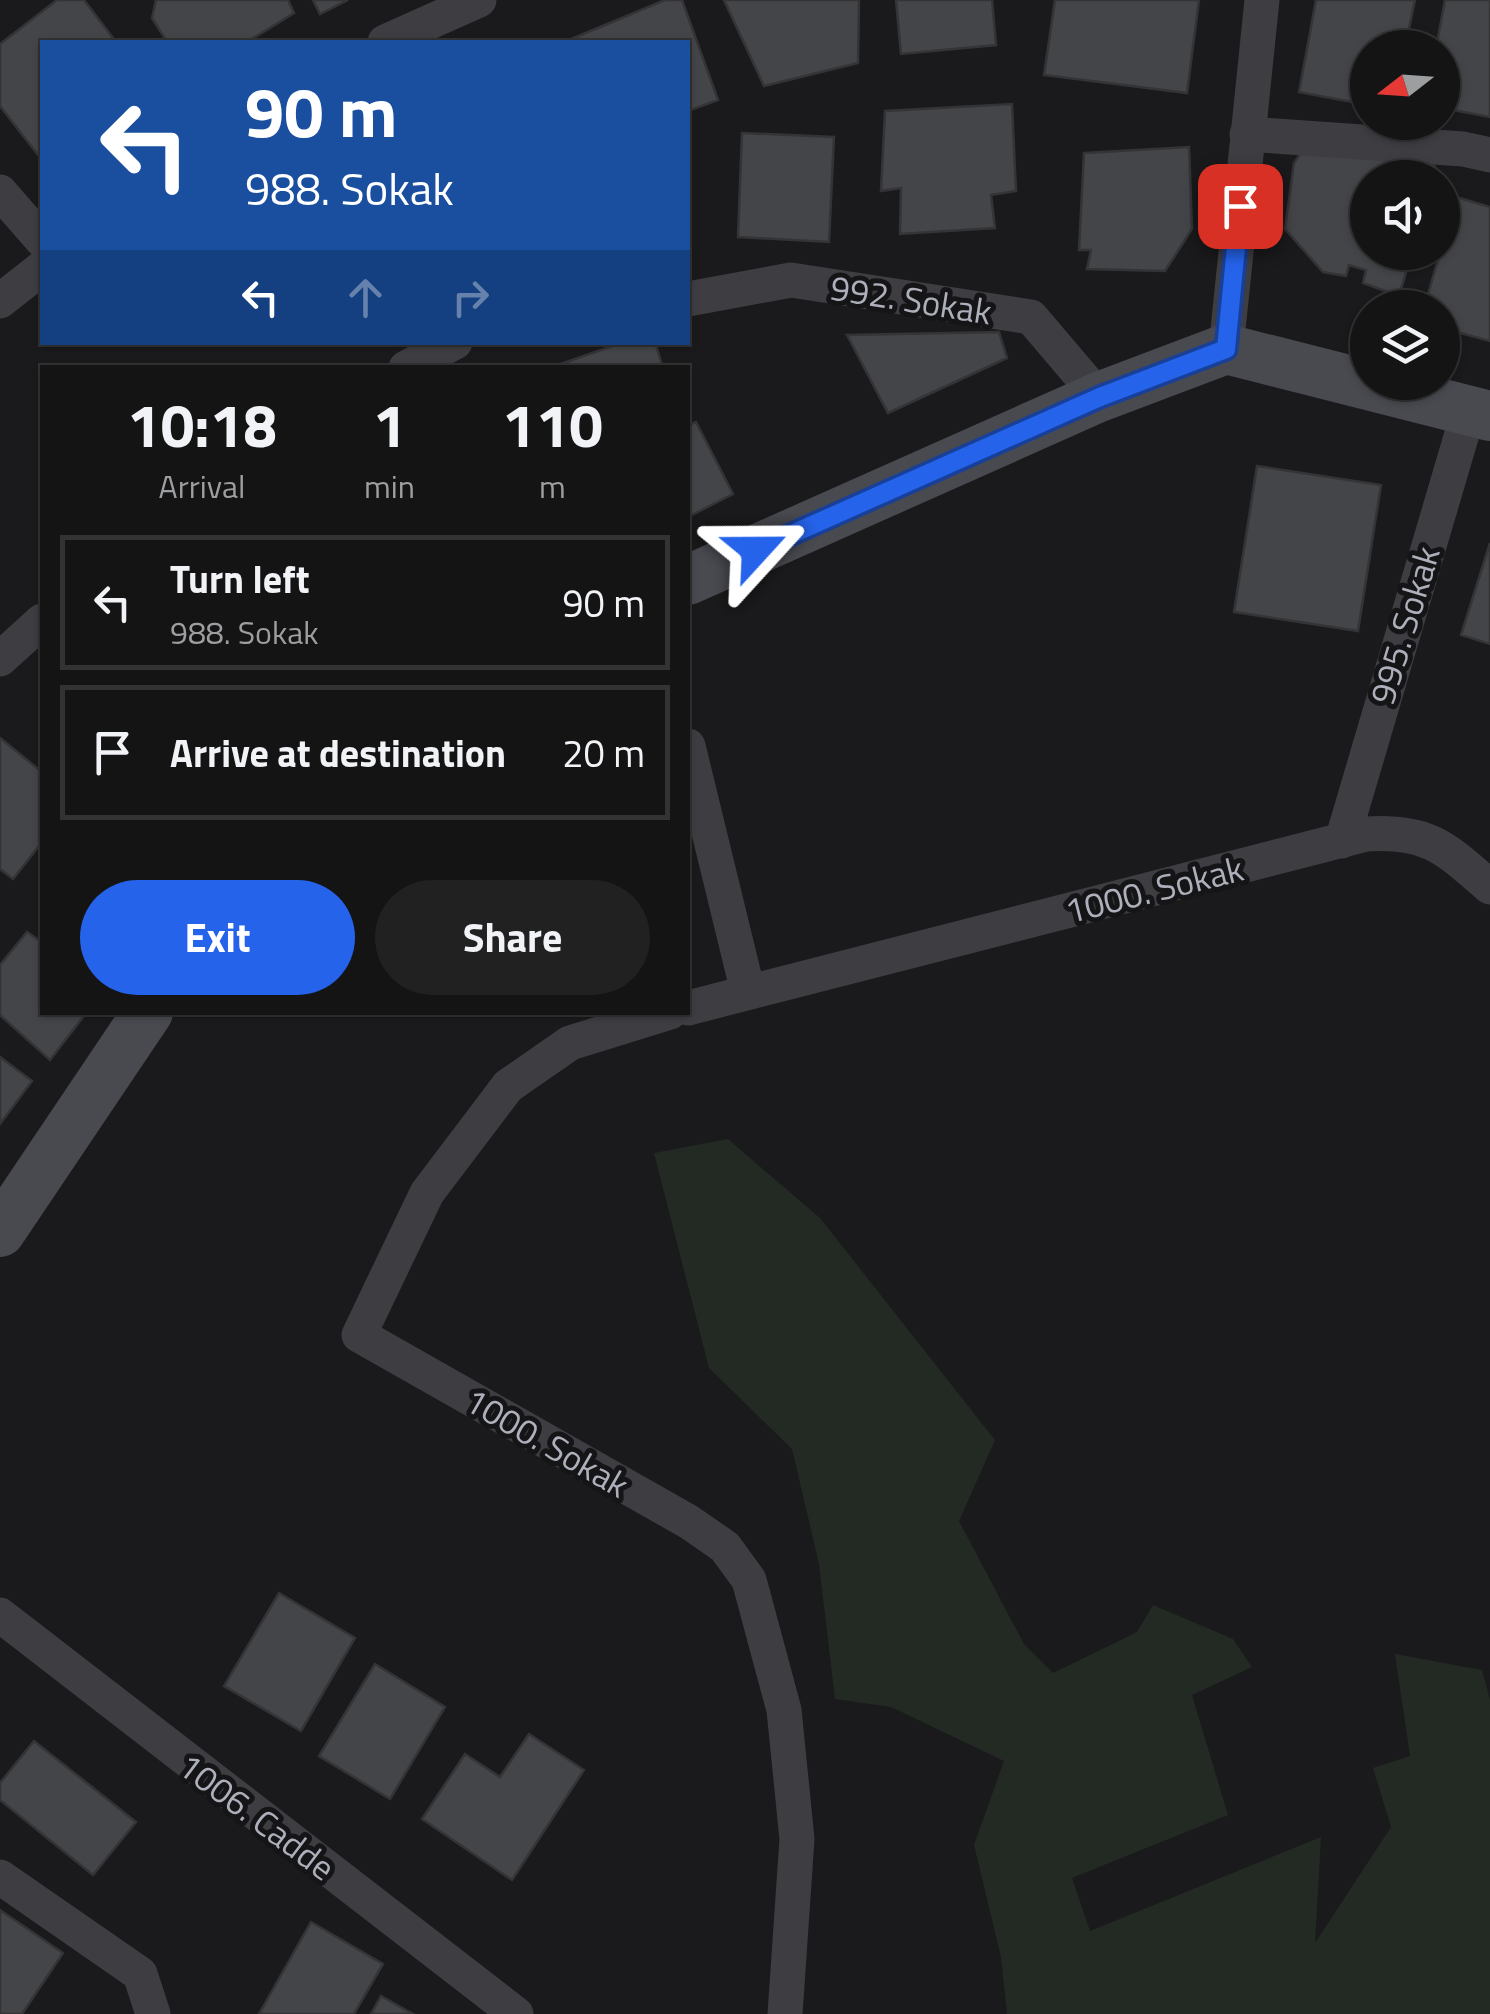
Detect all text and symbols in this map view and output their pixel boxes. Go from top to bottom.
north arrow [1350,30,1460,140]
map controls [1350,30,1460,400]
text: 90 m [245,58,398,164]
icon: left [80,80,210,210]
text: 988. Sokak [245,154,454,222]
button: sound [1350,160,1460,270]
pin [1198,164,1283,249]
icon: arrive [1213,179,1268,234]
street label: 992. Sokak [827,260,996,338]
icon: left [233,270,288,325]
icon: ahead [338,270,393,325]
icon: right [443,270,498,325]
button: layers [1350,290,1460,400]
text: 10:18 [127,379,277,470]
text: 1 [373,379,406,470]
text: 110 [502,379,603,470]
text: Arrival [159,462,245,510]
text: min [364,462,415,510]
text: m [539,462,566,510]
position arrow [704,498,808,602]
street label: 995. Sokak [1354,539,1454,711]
text: Turn left [170,550,310,608]
text: 90 m [562,574,645,632]
icon: left [85,575,140,630]
text: 988. Sokak [170,608,319,656]
text: Arrive at destination [170,724,506,782]
text: 20 m [562,724,645,782]
icon: arrive [85,725,140,780]
street label: 1000. Sokak [1059,841,1249,937]
button: Exit [80,880,355,995]
button: Share [375,880,650,995]
street label: 1000. Sokak [455,1373,640,1511]
street label: 1006. Cadde [167,1739,347,1893]

